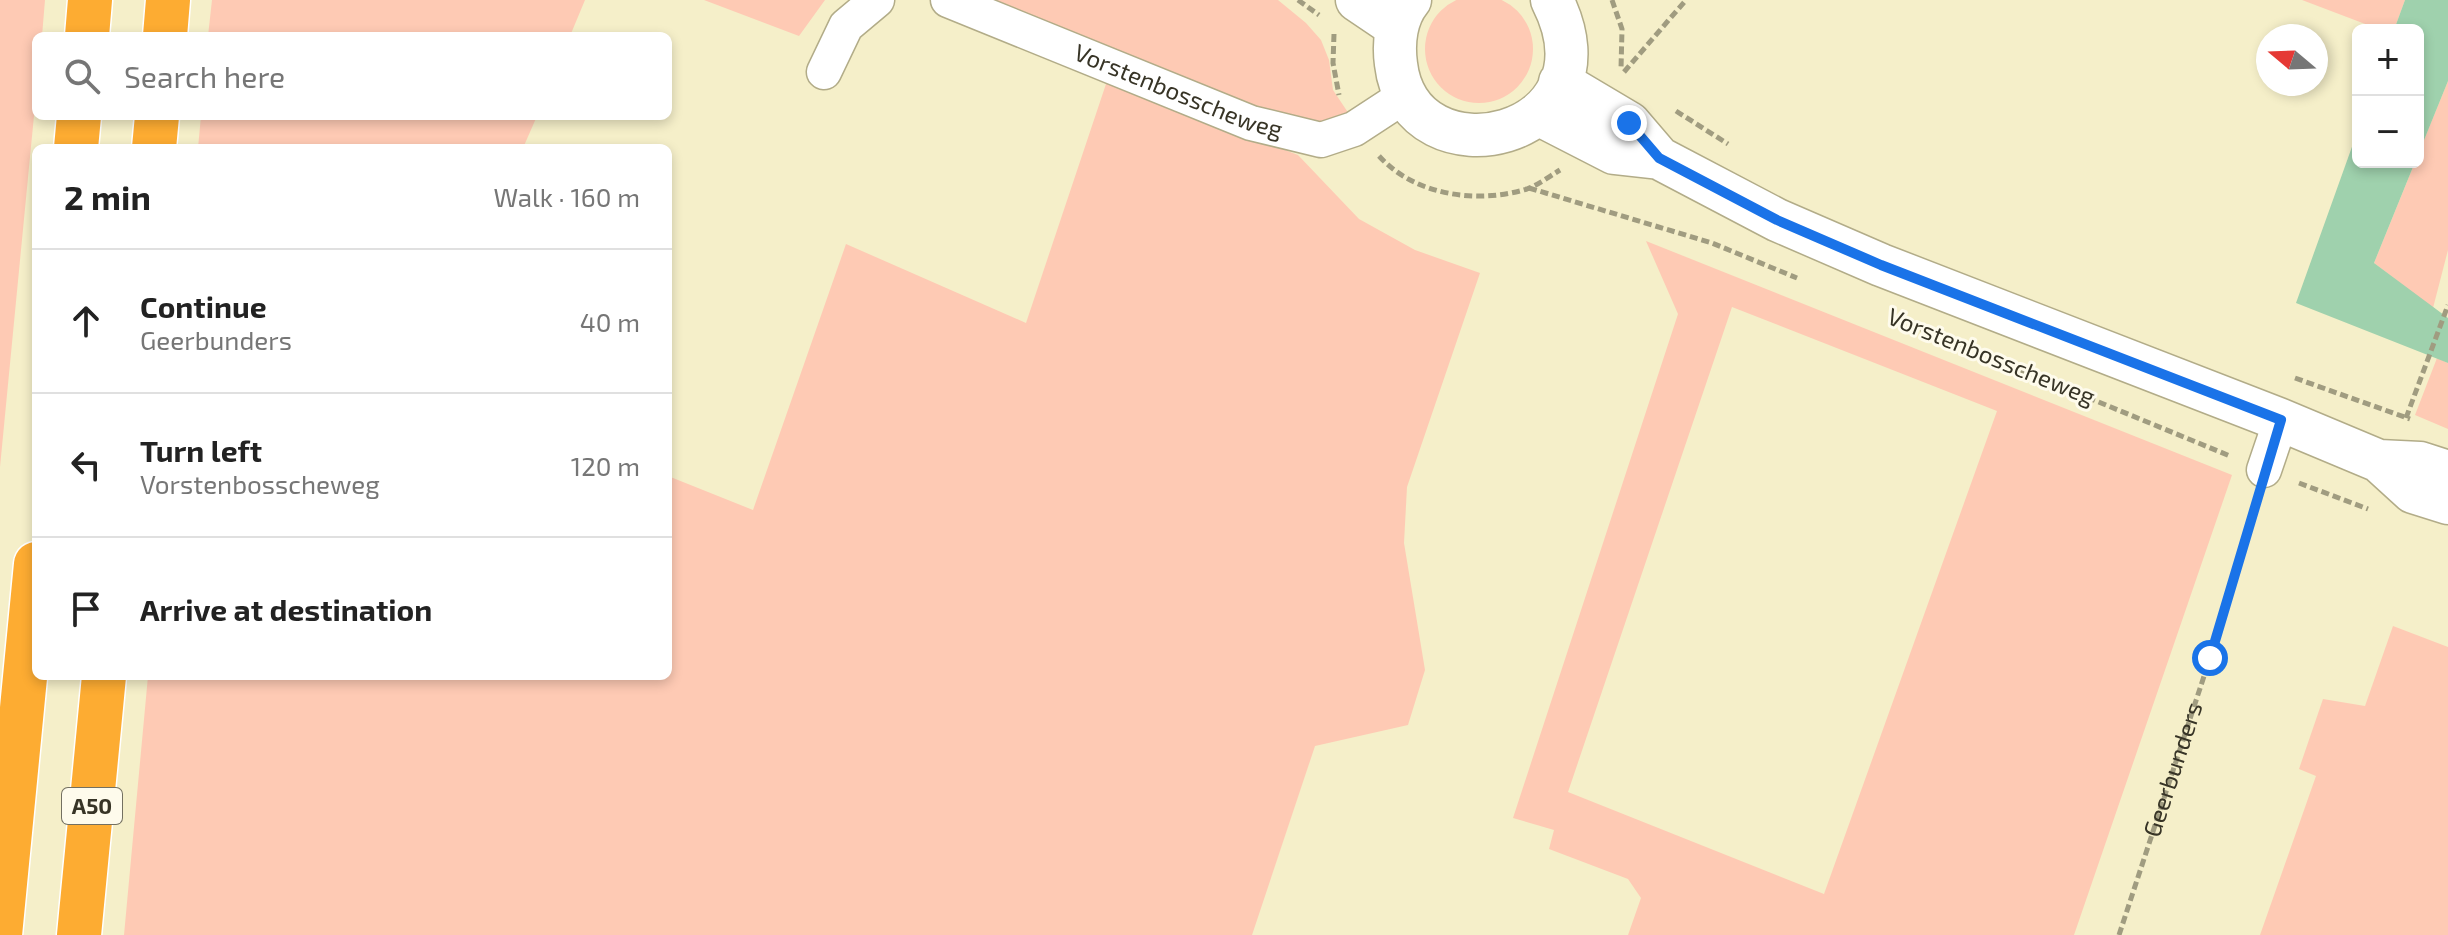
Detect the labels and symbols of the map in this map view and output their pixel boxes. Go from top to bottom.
north arrow [2256,24,2328,96]
street label: Vorstenbosscheweg [1070,37,1286,143]
route end [1611,105,1647,141]
street label: Vorstenbosscheweg [1883,301,2100,411]
route start [2192,640,2228,676]
street label: Geerbunders [2136,698,2208,840]
road number: A50 [62,788,122,824]

